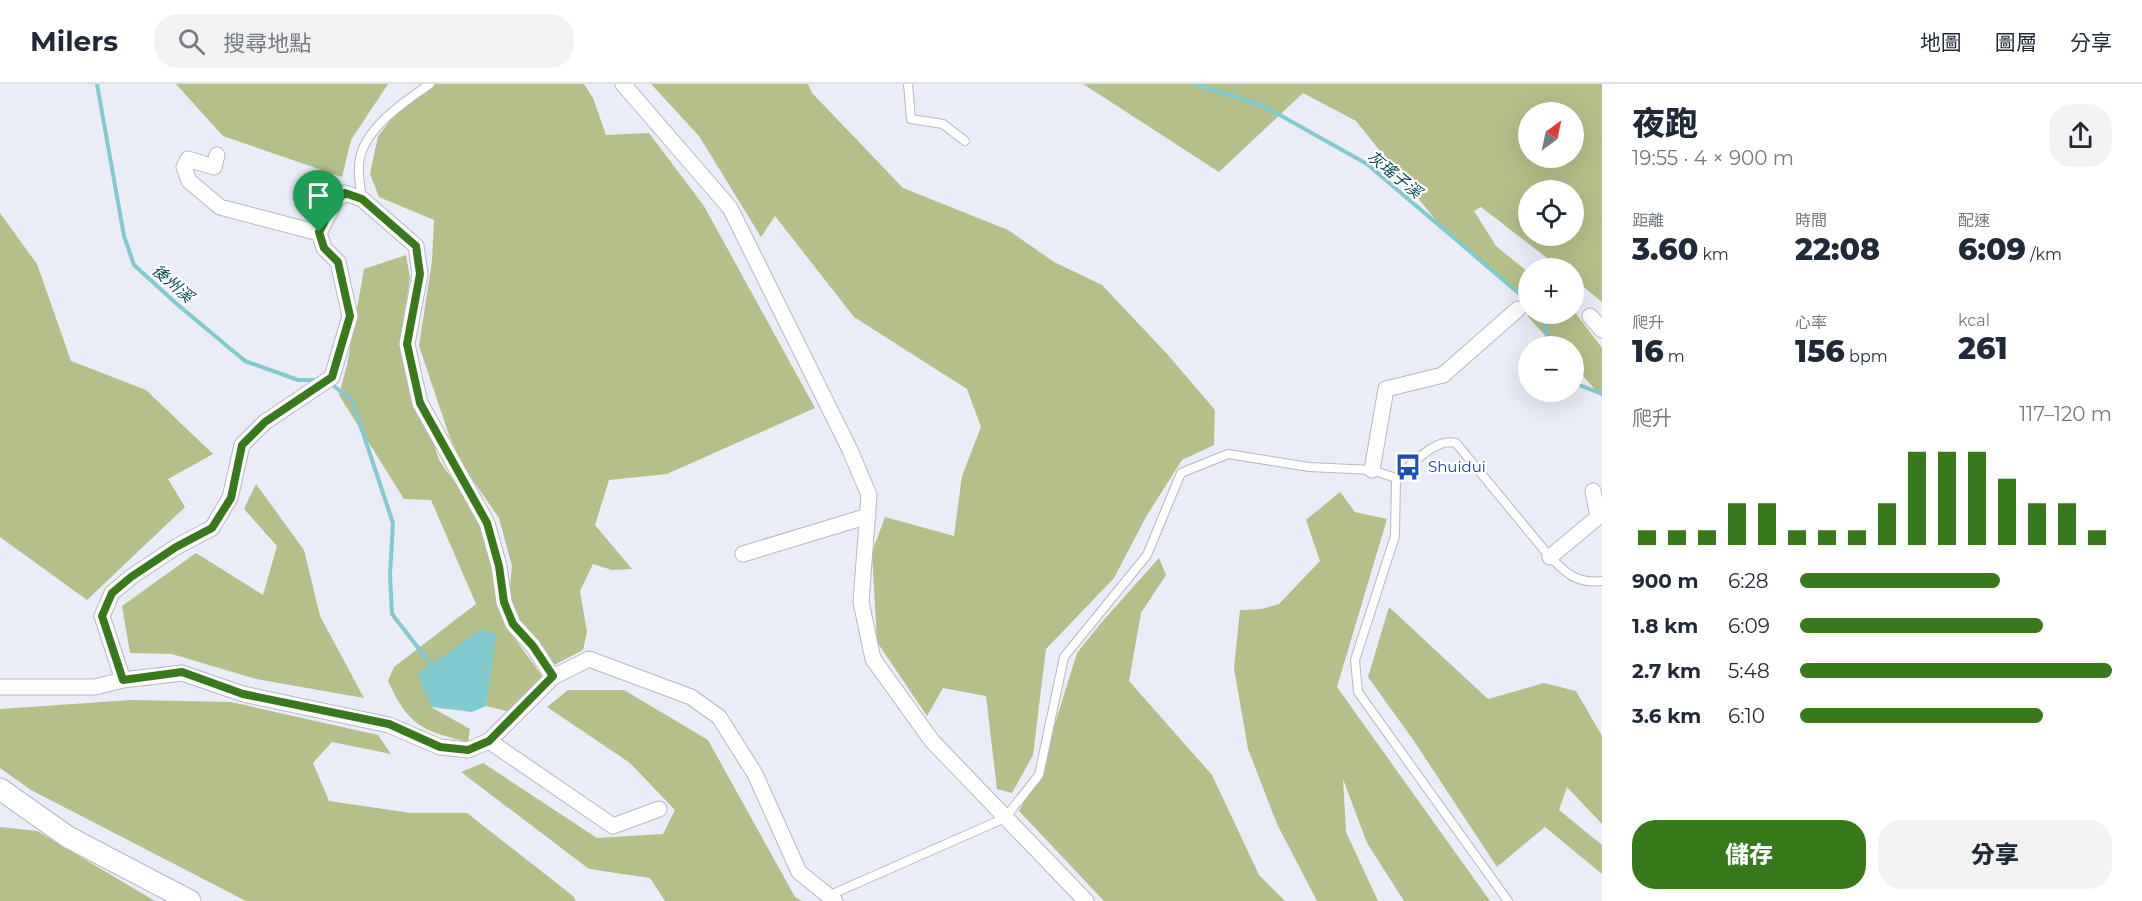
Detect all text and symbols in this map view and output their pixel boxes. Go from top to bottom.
search box [154,14,574,68]
text: Milers [30,24,118,58]
icon: search [175,25,208,58]
text: 搜尋地點 [223,30,311,57]
text: 地圖 [1920,30,1962,55]
text: 圖層 [1995,30,2037,55]
text: 分享 [2070,30,2112,55]
north arrow [1518,102,1584,168]
map controls [1518,102,1584,402]
text: 夜跑 [1632,103,1698,143]
button: share [2049,104,2112,167]
text: 19:55 · 4 × 900 m [1632,146,1794,170]
water label: 灰瑤子溪 [1364,147,1427,203]
pin [293,170,344,232]
icon: arrive [302,179,335,212]
button: locate [1518,180,1584,246]
text: 距離 [1632,211,1664,230]
text: 時間 [1795,211,1827,230]
text: 配速 [1958,211,1990,230]
text: 3.60 [1632,231,1698,268]
text: 22:08 [1795,231,1880,268]
text: 6:09 [1958,231,2026,268]
text: km [1698,245,1729,264]
text: /km [2026,245,2062,264]
button: + [1518,258,1584,324]
water label: 後州溪 [148,260,199,308]
text: kcal [1958,311,1990,330]
text: 爬升 [1632,313,1664,332]
text: 心率 [1795,313,1827,332]
text: 261 [1958,330,2008,367]
text: 16 [1632,333,1664,370]
text: 156 [1795,333,1845,370]
button: − [1518,336,1584,402]
text: m [1664,347,1685,366]
text: bpm [1845,347,1888,366]
text: 117–120 m [2019,402,2112,426]
text: 爬升 [1632,406,1672,430]
bus stop icon: Shuidui [1393,452,1423,482]
place label: Shuidui [1428,457,1486,476]
text: 900 m [1632,569,1699,593]
text: 6:28 [1728,569,1769,593]
text: 1.8 km [1632,614,1698,638]
text: 6:09 [1728,614,1770,638]
text: 2.7 km [1632,659,1701,683]
text: 5:48 [1728,659,1770,683]
text: 3.6 km [1632,704,1701,728]
text: 6:10 [1728,704,1765,728]
button: 儲存 [1632,820,1866,889]
button: 分享 [1878,820,2112,889]

